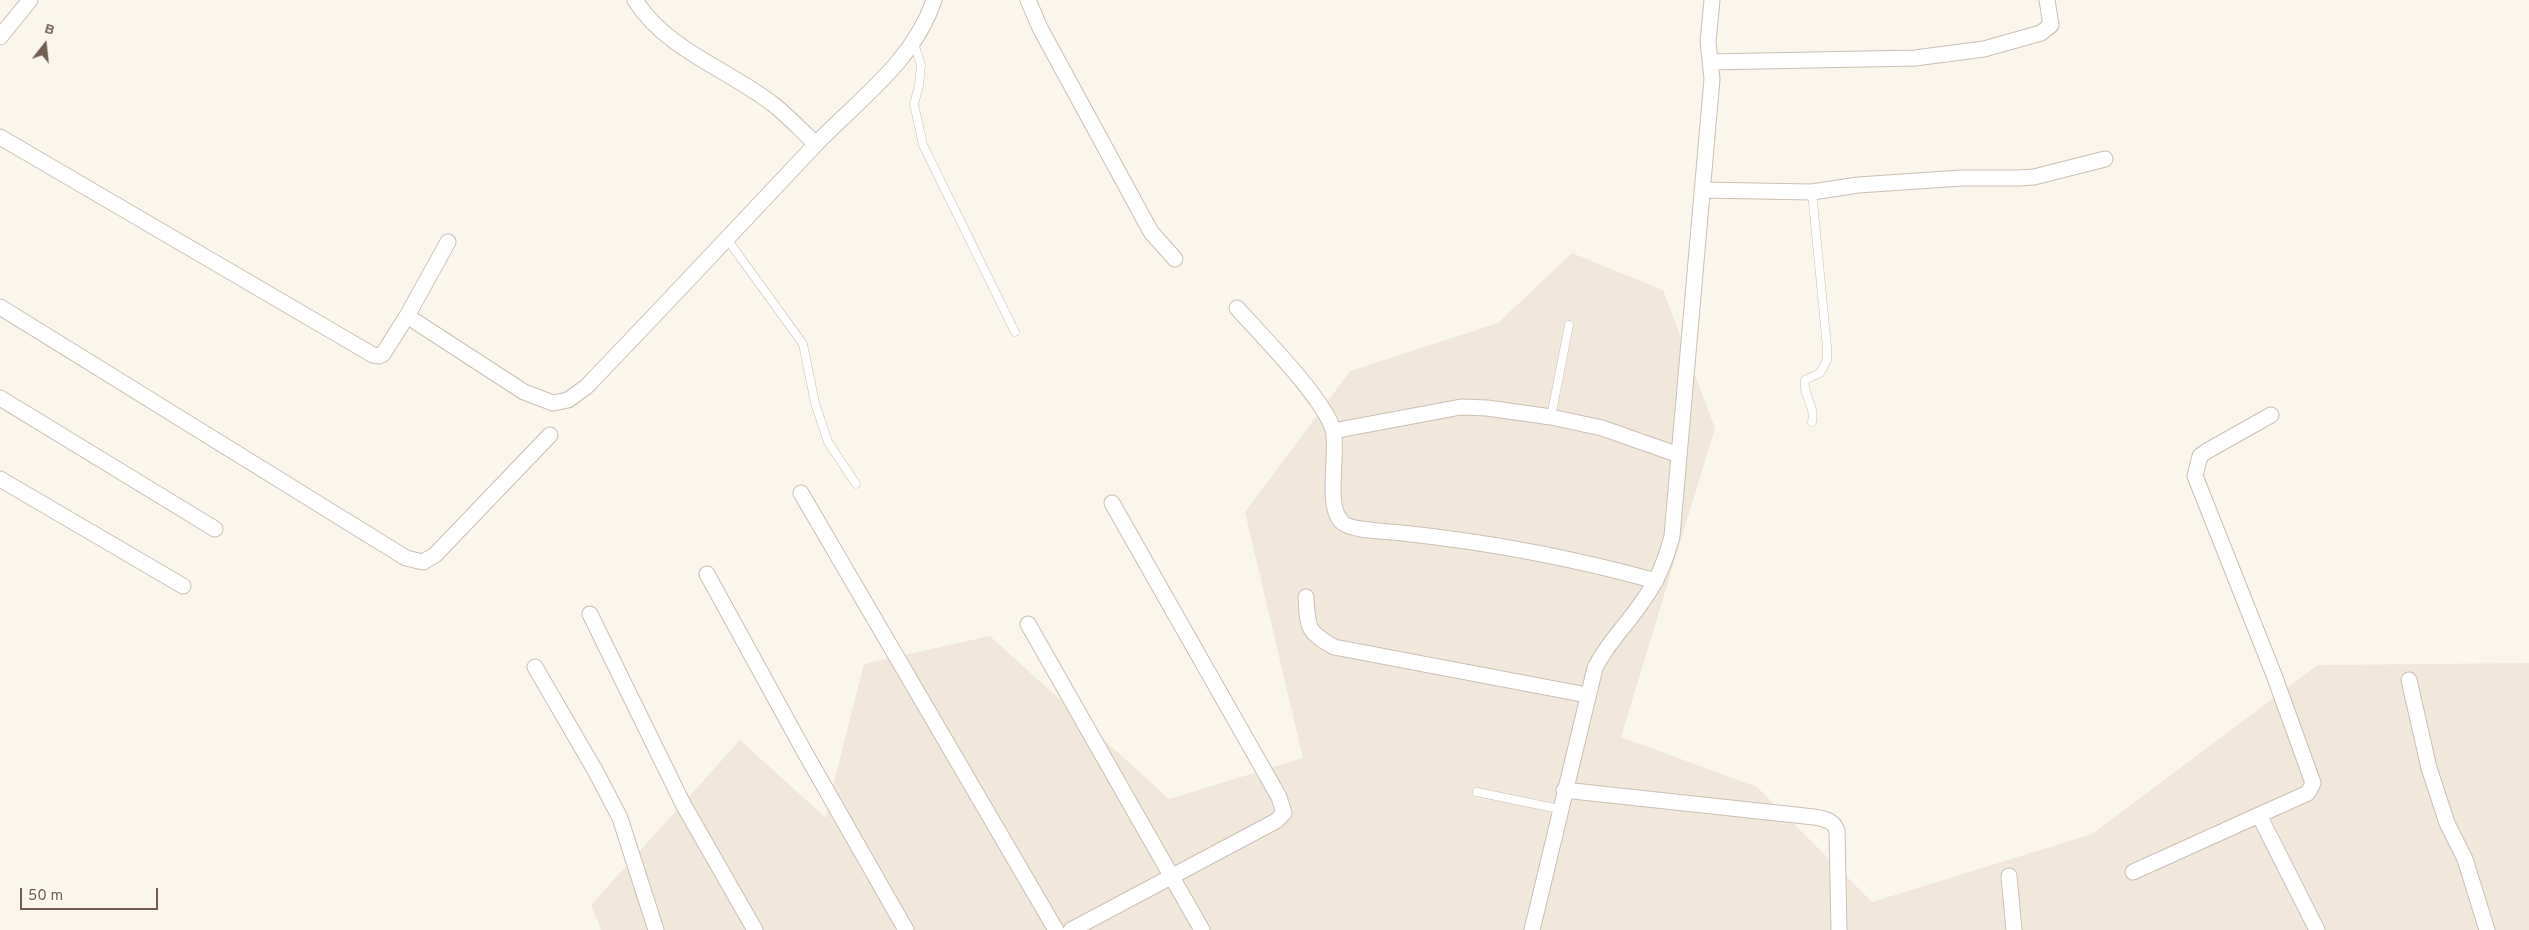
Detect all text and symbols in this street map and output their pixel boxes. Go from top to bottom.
north arrow [20,20,70,70]
text: B [42,21,56,40]
scale bar [22,878,160,910]
text: 50 m [28,887,63,906]

